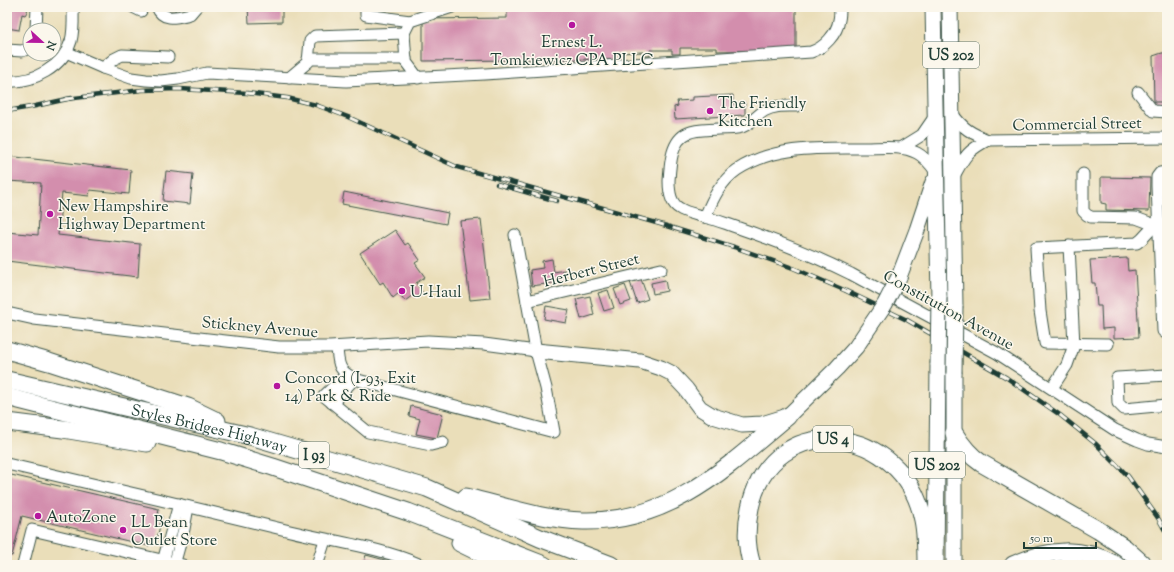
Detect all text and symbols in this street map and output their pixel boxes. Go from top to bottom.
marker: Ernest L. Tomkiewicz CPA PLLC [567,20,577,30]
north arrow [22,22,62,62]
place label: Ernest L. Tomkiewicz CPA PLLC [490,32,654,73]
text: N [41,37,60,53]
road number: US 202 [923,42,979,68]
place label: The Friendly Kitchen [718,93,807,134]
marker: The Friendly Kitchen [705,106,715,116]
street label: Commercial Street [1012,113,1142,138]
place label: New Hampshire Highway Department [58,196,206,237]
marker: New Hampshire Highway Department [45,209,55,219]
street label: Herbert Street [541,248,643,294]
street label: Constitution Avenue [878,266,1017,357]
place label: U-Haul [410,282,462,305]
marker: U-Haul [397,286,407,296]
street label: Stickney Avenue [201,312,319,345]
place label: Concord (I-93, Exit 14) Park & Ride [285,368,416,409]
marker: Concord (I-93, Exit 14) Park & Ride [272,381,282,391]
street label: Styles Bridges Highway [129,400,290,460]
road number: US 4 [813,426,853,452]
road number: I 93 [299,442,329,468]
road number: US 202 [909,452,965,478]
place label: AutoZone [46,507,116,530]
marker: AutoZone [33,511,43,521]
place label: LL Bean Outlet Store [131,512,217,553]
scale bar [1024,524,1096,550]
marker: LL Bean Outlet Store [118,525,128,535]
text: 50 m [1029,530,1053,548]

